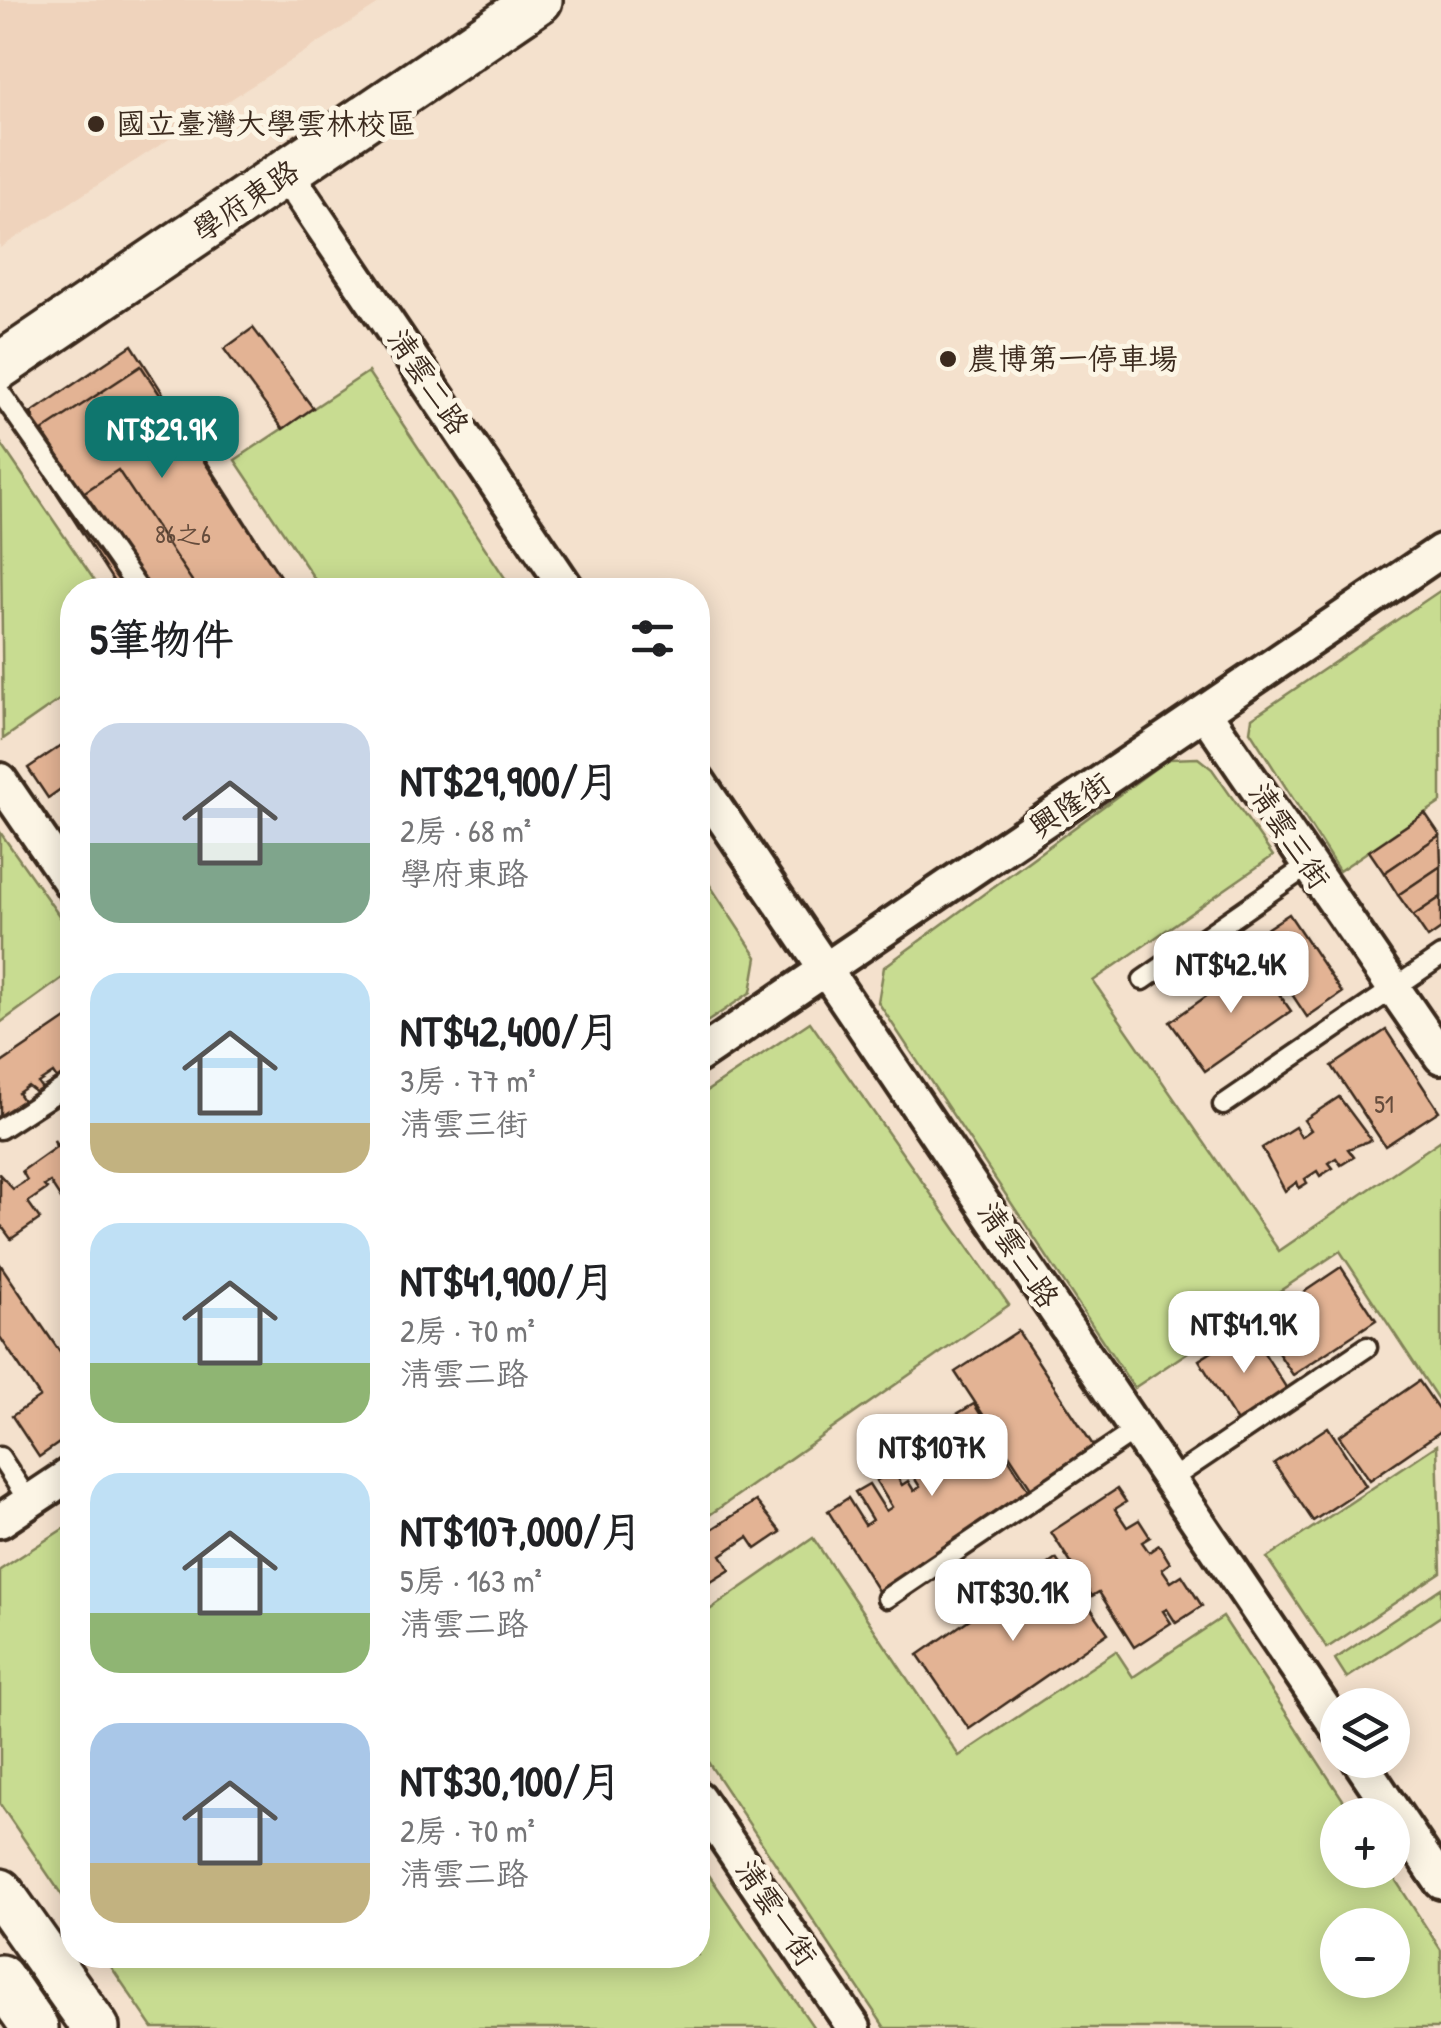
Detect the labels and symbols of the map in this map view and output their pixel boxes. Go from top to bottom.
place label: 國立臺灣大學雲林校區 [116,103,416,143]
marker: 國立臺灣大學雲林校區 [85,113,107,135]
street label: 學府東路 [185,150,306,250]
street label: 清雲二路 [379,321,479,442]
place label: 農博第一停車場 [968,338,1178,378]
marker: 農博第一停車場 [937,348,959,370]
pin: NT$29.9K [59,396,265,481]
house number: 86之6 [155,517,211,551]
street label: 興隆街 [1021,762,1118,846]
street label: 清雲三街 [1240,775,1340,896]
pin: NT$42.4K [1128,931,1334,1016]
house number: 51 [1374,1087,1394,1121]
street label: 清雲二路 [969,1194,1069,1315]
pin: NT$41.9K [1141,1291,1347,1376]
pin: NT$107K [840,1414,1024,1499]
pin: NT$30.1K [910,1559,1116,1644]
street label: 清雲一街 [727,1852,827,1973]

